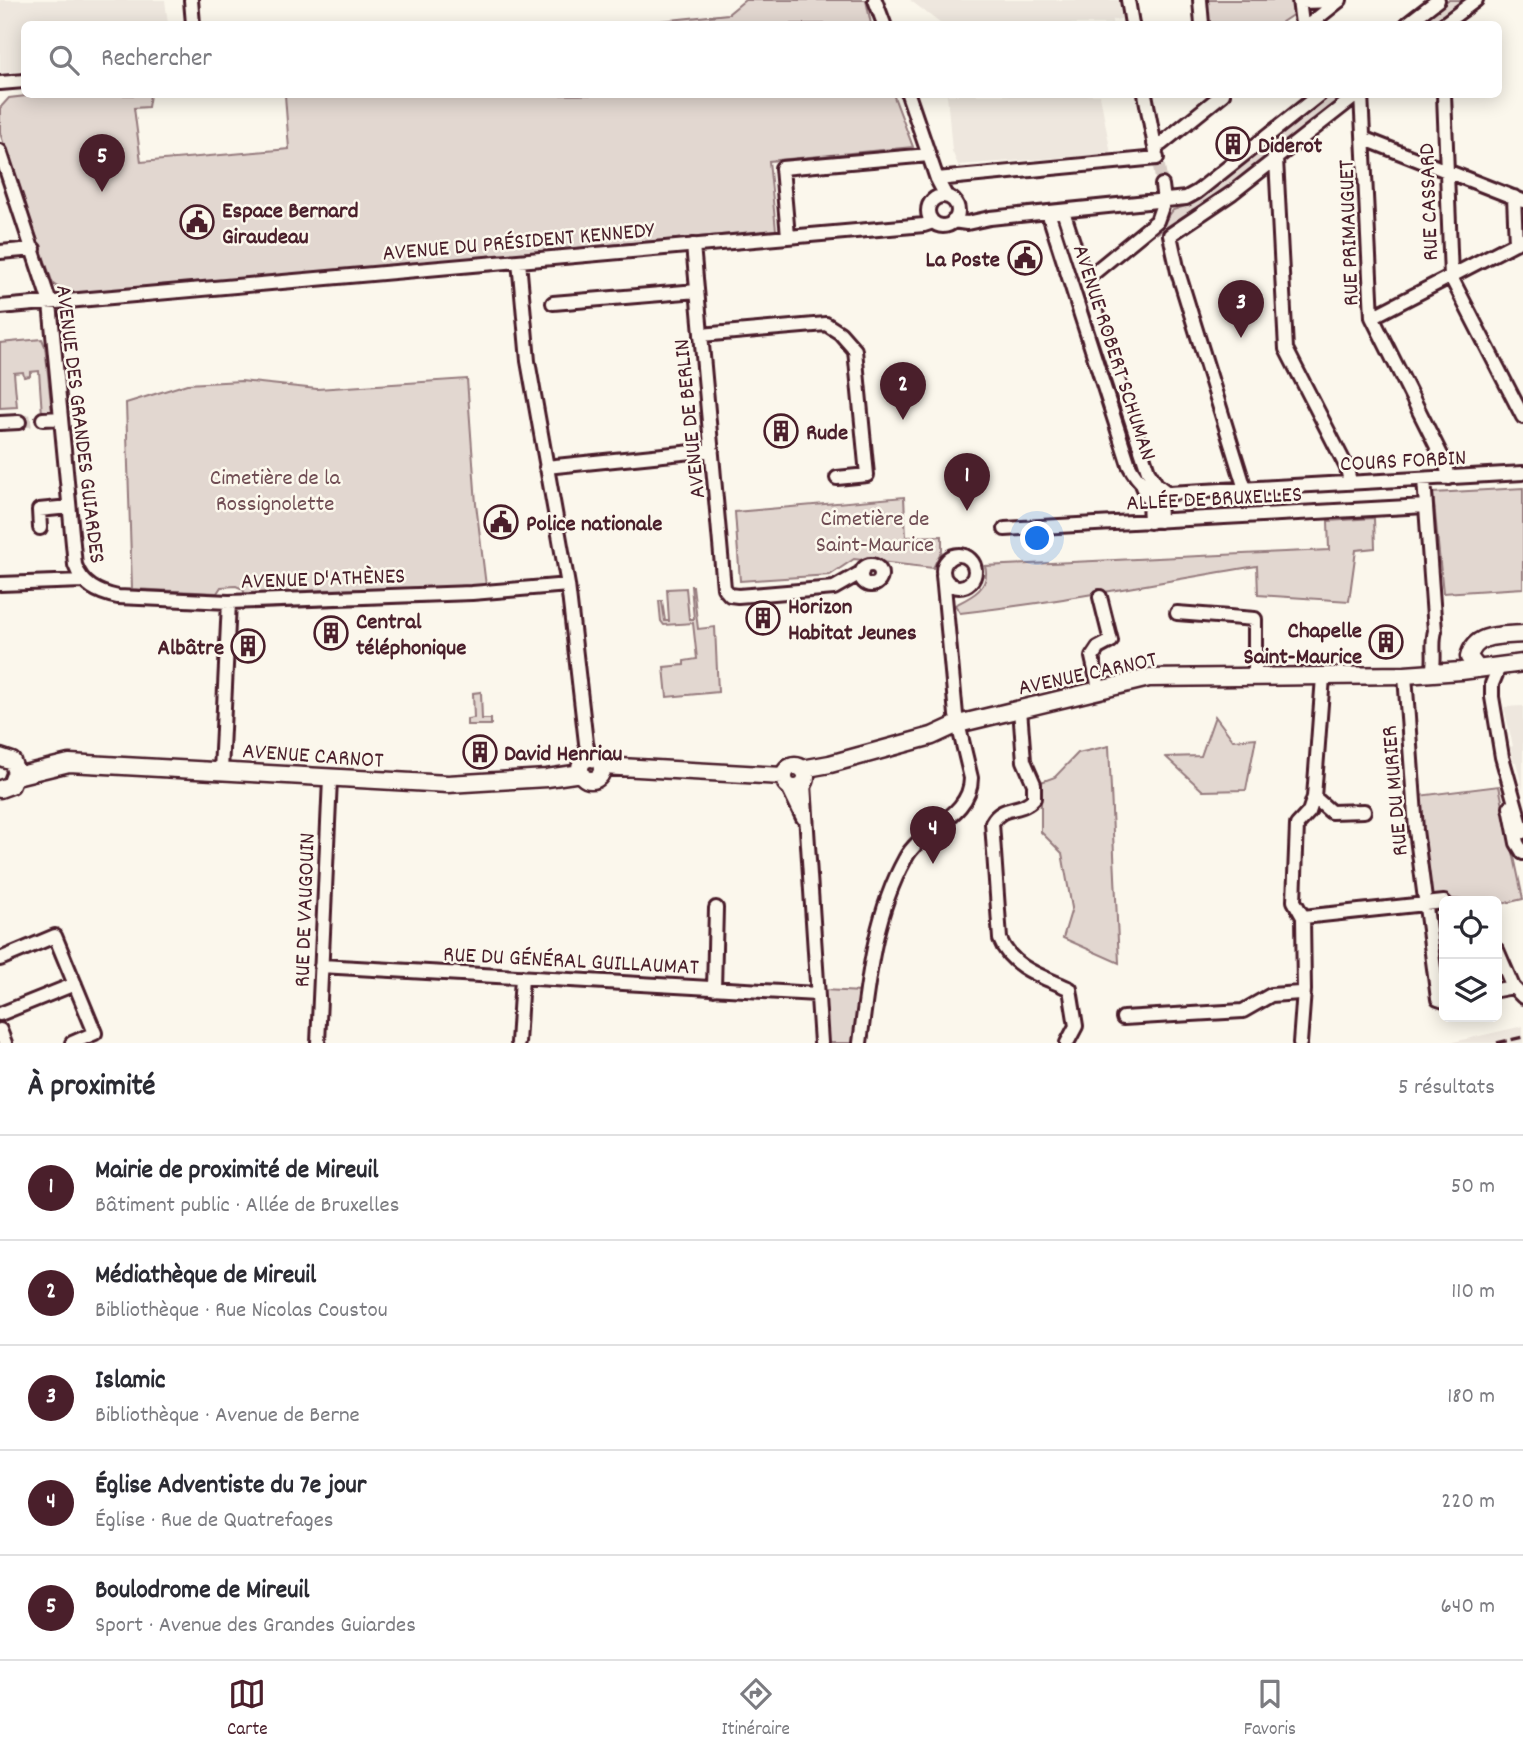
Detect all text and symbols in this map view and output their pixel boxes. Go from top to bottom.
search box [21,21,1502,98]
icon: search [45,41,83,79]
text: Rechercher [101,41,212,78]
building icon: Diderot [1214,125,1252,163]
place label: Diderot [1258,131,1323,164]
pin: 5 [79,134,125,192]
street label: RUE CASSARD [1412,142,1449,261]
street label: RUE PRIMAUGUET [1331,159,1370,307]
place label: Espace Bernard Giraudeau [222,196,358,255]
public building icon: Espace Bernard Giraudeau [178,203,216,241]
street label: AVENUE DU PRÉSIDENT KENNEDY [381,215,656,272]
public building icon: La Poste [1006,239,1044,277]
street label: AVENUE ROBERT SCHUMAN [1062,241,1163,465]
place label: La Poste [926,245,1000,278]
pin: 3 [1218,280,1264,338]
street label: AVENUE DES GRANDES GUIARDES [45,283,112,566]
street label: AVENUE DE BERLIN [667,337,716,500]
pin: 2 [880,362,926,420]
building icon: Rude [762,412,800,450]
place label: Rude [806,418,848,451]
street label: COURS FORBIN [1339,443,1467,482]
pin: 1 [944,453,990,511]
park label: Cimetière de la Rossignolette [210,463,341,522]
street label: ALLÉE DE BRUXELLES [1125,479,1303,522]
public building icon: Police nationale [482,503,520,541]
park label: Cimetière de Saint-Maurice [816,504,934,563]
place label: Police nationale [526,509,662,542]
your location [1020,521,1054,555]
street label: AVENUE D'ATHÈNES [240,561,406,600]
place label: Horizon Habitat Jeunes [788,592,917,651]
building icon: Horizon Habitat Jeunes [744,599,782,637]
place label: Central téléphonique [356,607,466,666]
building icon: Central téléphonique [312,614,350,652]
place label: Chapelle Saint-Maurice [1244,616,1362,675]
building icon: Chapelle Saint-Maurice [1367,623,1405,661]
building icon: Albâtre [229,627,267,665]
place label: Albâtre [157,633,224,666]
street label: AVENUE CARNOT [1015,645,1160,706]
street label: RUE DU MURIER [1374,724,1419,857]
building icon: David Henriau [461,733,499,771]
street label: AVENUE CARNOT [241,736,384,779]
place label: David Henriau [504,739,623,772]
pin: 4 [910,806,956,864]
street label: RUE DE VAUGOUIN [287,832,326,988]
map controls [1439,896,1502,1022]
button: locate [1439,896,1502,959]
street label: RUE DU GÉNÉRAL GUILLAUMAT [442,939,700,986]
button: layers [1439,959,1502,1022]
text: À proximité [28,1067,155,1110]
text: 5 résultats [1398,1072,1495,1105]
text: Mairie de proximité de Mireuil [95,1153,378,1190]
text: 1 [48,1171,54,1204]
text: 50 m [1451,1171,1495,1204]
text: Bâtiment public · Allée de Bruxelles [95,1190,399,1223]
text: Médiathèque de Mireuil [95,1258,316,1295]
text: 2 [46,1276,56,1309]
text: 110 m [1451,1276,1495,1309]
text: Bibliothèque · Rue Nicolas Coustou [95,1295,388,1328]
text: Islamic [95,1363,165,1400]
text: 3 [46,1381,56,1414]
text: 180 m [1447,1381,1495,1414]
text: Bibliothèque · Avenue de Berne [95,1400,360,1433]
text: Église Adventiste du 7e jour [95,1468,366,1505]
text: 4 [46,1486,56,1519]
text: 220 m [1441,1486,1495,1519]
text: Église · Rue de Quatrefages [95,1505,334,1538]
text: Boulodrome de Mireuil [95,1573,309,1610]
text: 5 [46,1591,56,1624]
text: 640 m [1441,1591,1495,1624]
text: Sport · Avenue des Grandes Guiardes [95,1610,416,1643]
tab: Carte [227,1675,268,1744]
tab: Itinéraire [722,1675,790,1744]
tab: Favoris [1244,1675,1296,1744]

